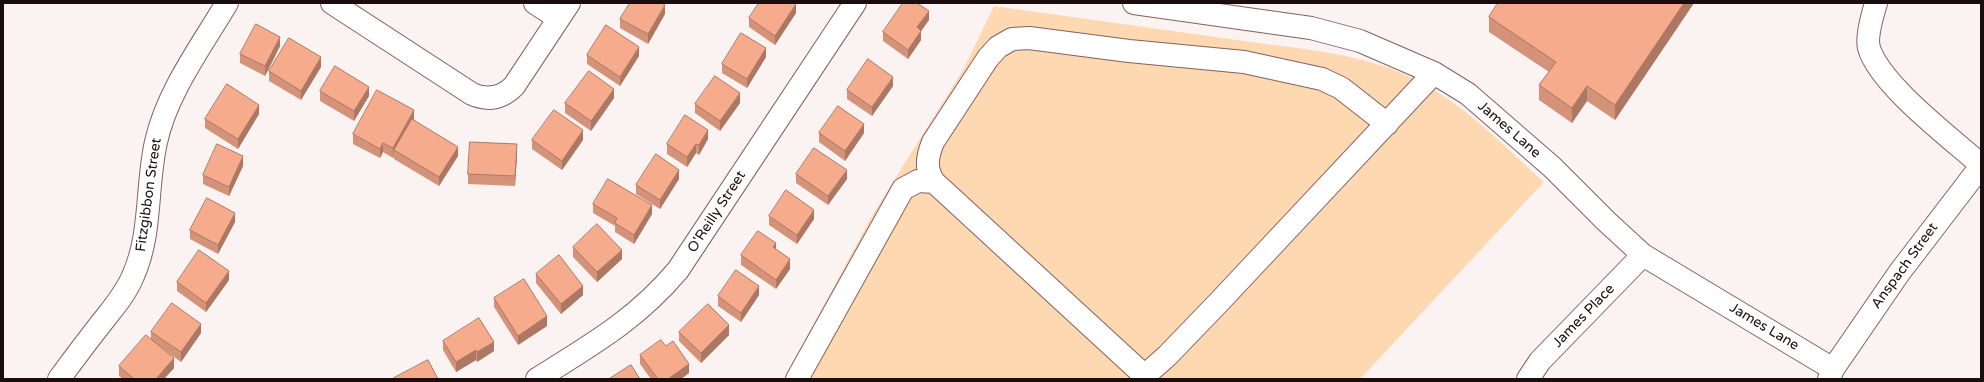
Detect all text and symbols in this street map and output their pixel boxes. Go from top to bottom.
street label: James Lane [1474,98,1544,162]
street label: Fitzgibbon Street [133,137,165,253]
street label: O'Reilly Street [684,168,750,256]
street label: Anspach Street [1868,220,1942,312]
street label: James Place [1550,281,1618,351]
street label: James Lane [1726,300,1802,354]

